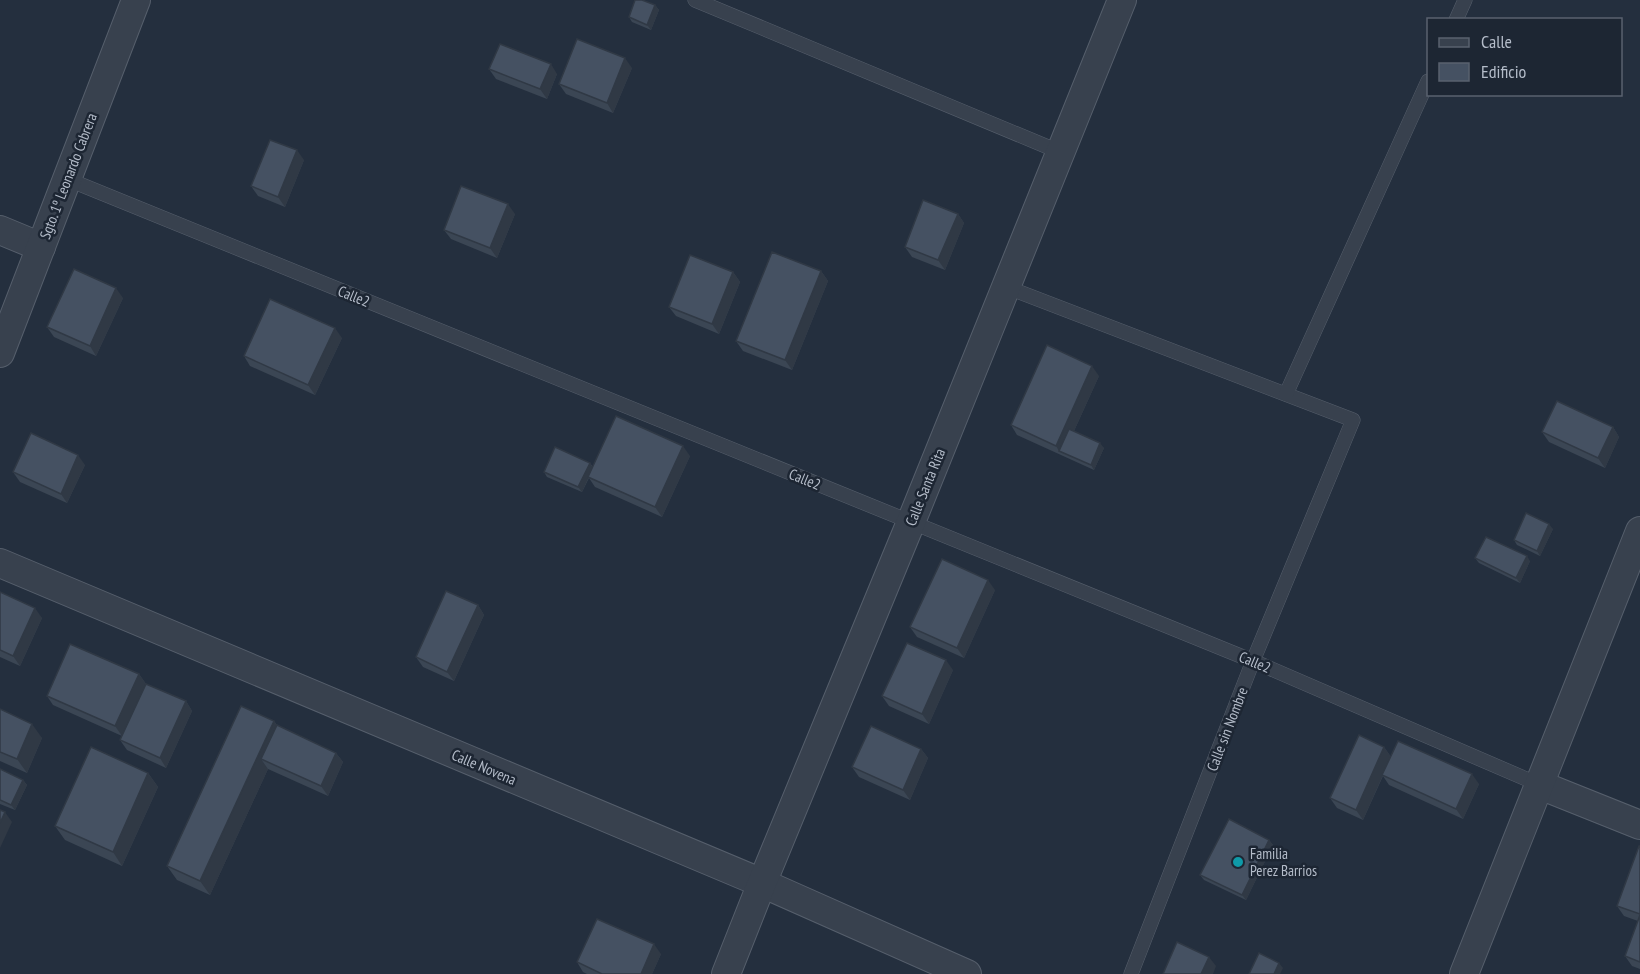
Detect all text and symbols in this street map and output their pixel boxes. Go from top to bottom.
legend [1427,18,1622,96]
text: Calle [1481,30,1512,53]
text: Edificio [1481,60,1527,83]
street label: Sgto. 1º Leonardo Cabrera [35,110,101,242]
street label: Calle2 [335,281,373,311]
street label: Calle Santa Rita [901,445,949,529]
street label: Calle2 [786,464,824,494]
street label: Calle2 [1236,647,1274,677]
street label: Calle sin Nombre [1202,684,1252,774]
street label: Calle Novena [449,745,519,789]
place label: Familia Perez Barrios [1250,844,1317,880]
marker: Familia Perez Barrios [1231,855,1245,869]

